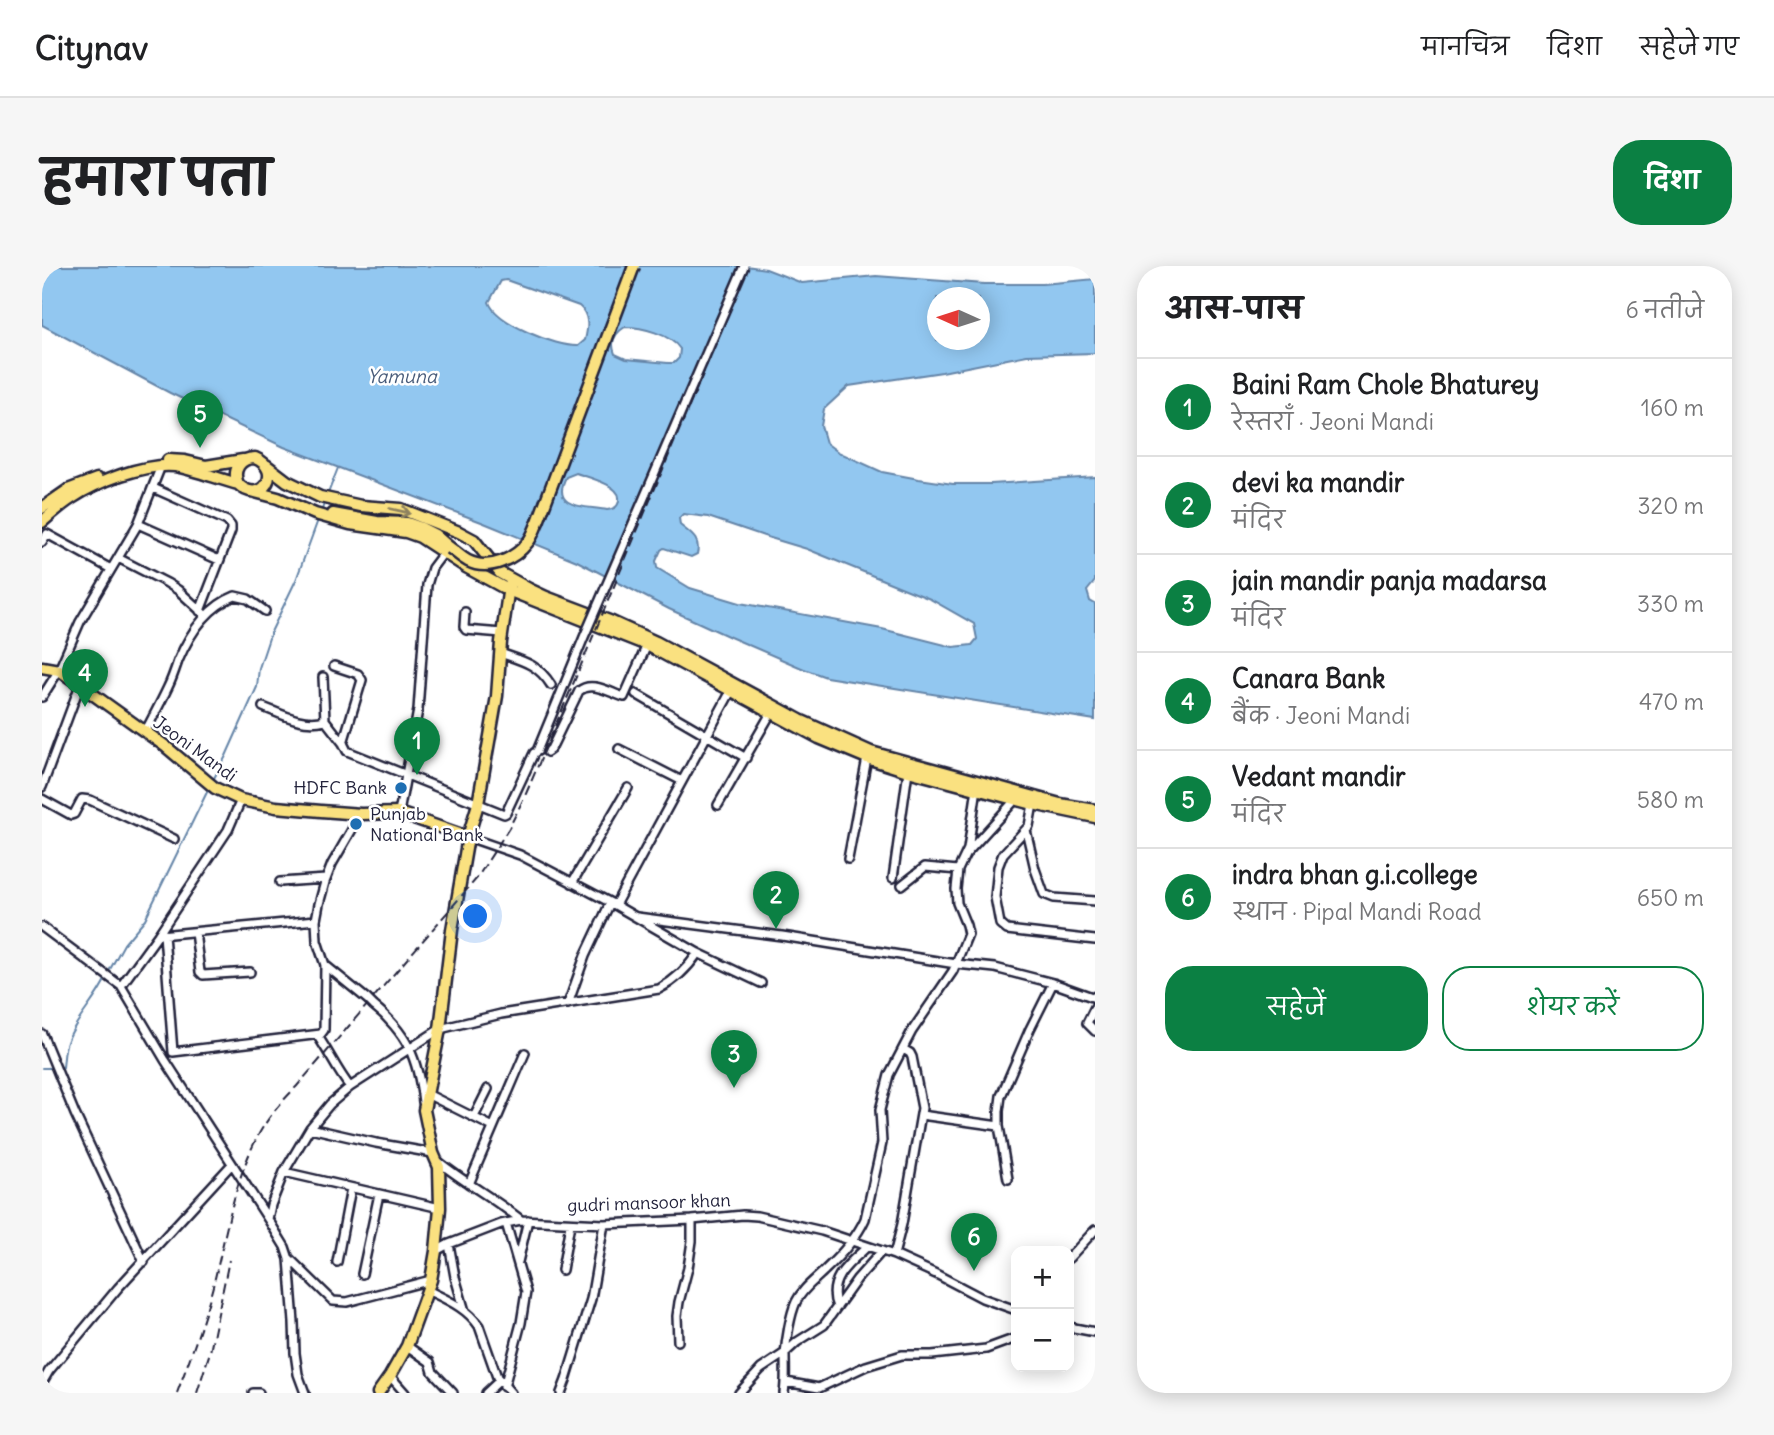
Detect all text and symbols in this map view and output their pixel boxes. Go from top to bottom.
text: Citynav [35,27,148,69]
text: मानचित्र [1421,31,1509,61]
text: दिशा [1547,31,1602,61]
text: सहेजे गए [1640,31,1739,61]
button: दिशा [1613,140,1732,225]
text: हमारा पता [42,147,271,208]
north arrow [927,287,990,350]
text: आस-पास [1165,289,1303,327]
text: 6 नतीजे [1626,295,1704,324]
water label: Yamuna [367,364,438,388]
text: Baini Ram Chole Bhaturey [1232,368,1539,401]
pin: 5 [177,390,223,448]
text: 1 [1183,393,1193,422]
text: 160 m [1641,393,1704,422]
text: रेस्तराँ · Jeoni Mandi [1232,407,1434,436]
text: devi ka mandir [1232,466,1404,499]
text: 2 [1182,491,1194,520]
text: 320 m [1638,491,1704,520]
one-way arrow [389,505,411,518]
text: मंदिर [1232,505,1285,534]
text: jain mandir panja madarsa [1232,564,1547,597]
text: 3 [1181,589,1195,618]
text: 330 m [1637,589,1704,618]
text: मंदिर [1232,603,1285,632]
pin: 4 [62,649,108,707]
text: Canara Bank [1232,662,1385,695]
text: 4 [1181,687,1195,716]
text: 470 m [1639,687,1704,716]
text: बैंक · Jeoni Mandi [1232,701,1410,730]
street label: Jeoni Mandi [149,711,241,787]
pin: 1 [394,717,440,775]
text: Vedant mandir [1232,760,1406,793]
place label: HDFC Bank [293,776,387,799]
marker: HDFC Bank [393,780,409,796]
text: 5 [1181,785,1195,814]
text: 580 m [1637,785,1704,814]
text: मंदिर [1232,799,1285,828]
place label: Punjab National Bank [370,802,483,846]
marker: Punjab National Bank [348,816,364,832]
text: indra bhan g.i.college [1232,858,1478,891]
pin: 2 [753,871,799,929]
text: 6 [1181,883,1195,912]
text: 650 m [1637,883,1704,912]
text: स्थान · Pipal Mandi Road [1232,897,1481,926]
your location [458,899,492,933]
button: सहेजें [1165,966,1428,1051]
button: शेयर करें [1442,966,1704,1051]
pin: 3 [711,1030,757,1088]
street label: gudri mansoor khan [567,1188,731,1217]
pin: 6 [951,1213,997,1271]
map controls [1011,1246,1074,1372]
button: + [1011,1246,1074,1309]
button: − [1011,1309,1074,1372]

